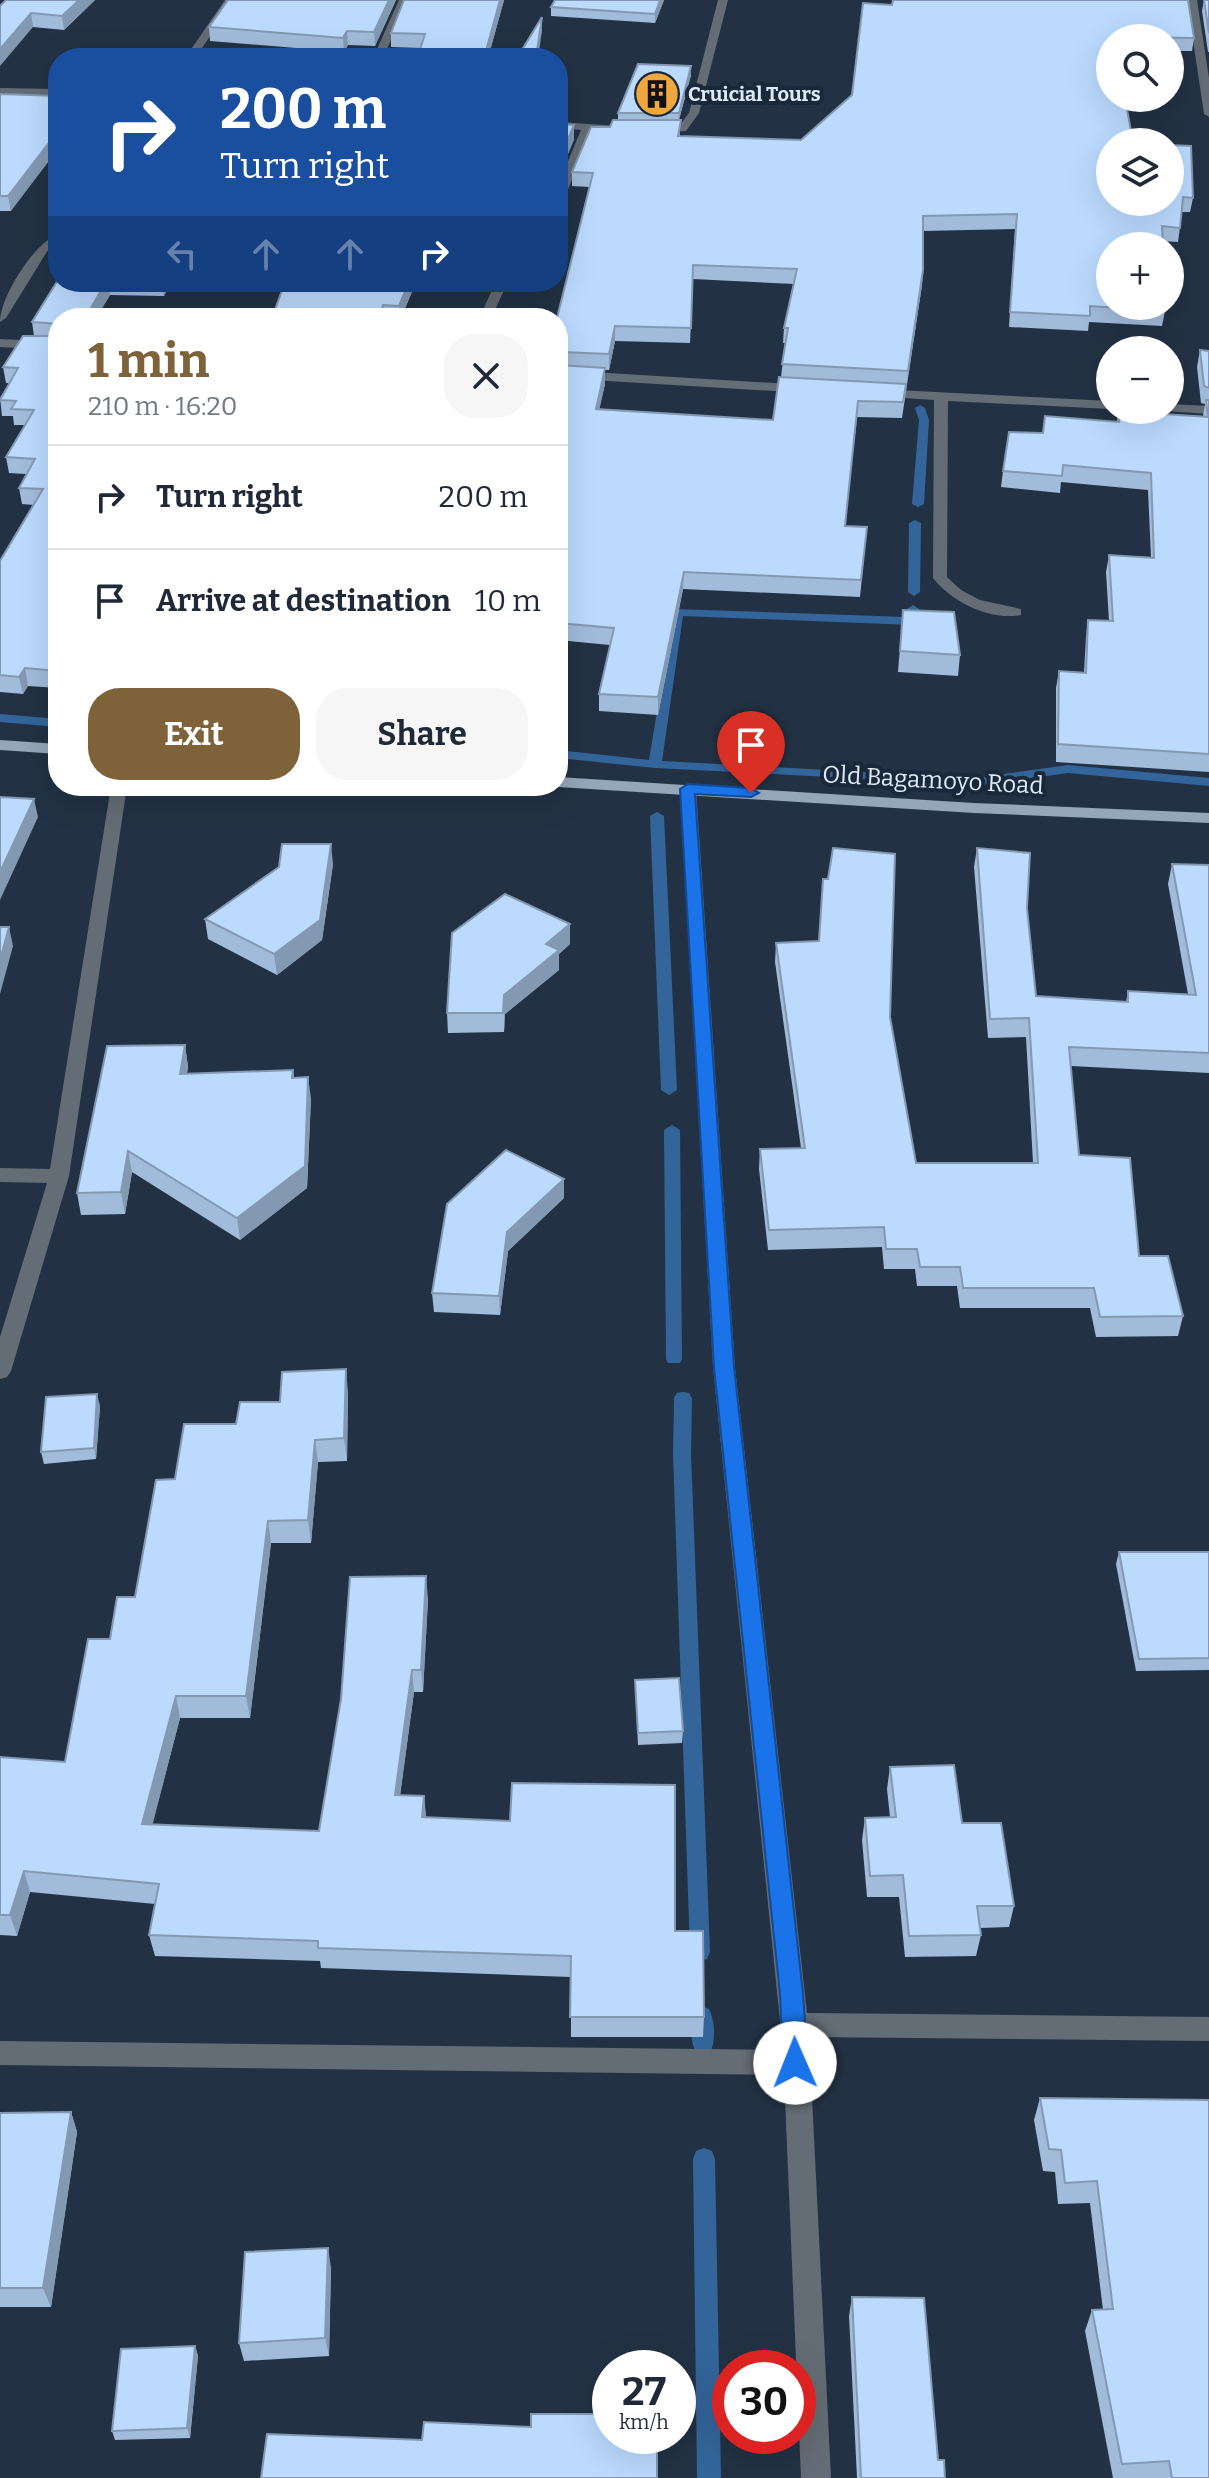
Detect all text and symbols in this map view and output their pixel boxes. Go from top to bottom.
map controls [1096,24,1184,424]
button: search [1096,24,1184,112]
building icon: Cruicial Tours [633,70,681,118]
text: 200 m [220,76,386,143]
icon: right [88,80,192,184]
place label: Cruicial Tours [688,82,821,106]
button: layers [1096,128,1184,216]
text: Turn right [220,144,389,188]
icon: left [160,232,204,276]
icon: ahead [244,232,288,276]
icon: ahead [328,232,372,276]
icon: right [412,232,456,276]
button: + [1096,232,1184,320]
text: 1 min [88,332,209,390]
button: close [444,334,528,418]
button: − [1096,336,1184,424]
text: 210 m · 16:20 [88,391,237,422]
icon: right [88,475,132,519]
text: Turn right [156,479,303,515]
text: 200 m [439,479,528,515]
icon: arrive [88,579,132,623]
text: Arrive at destination [156,583,451,619]
text: 10 m [475,583,541,619]
button: Exit [88,688,300,780]
button: Share [316,688,528,780]
pin [717,711,785,793]
icon: arrive [729,723,773,767]
street label: Old Bagamoyo Road [822,760,1044,800]
position arrow [753,2021,837,2105]
speed limit sign: 30 [712,2350,816,2454]
text: 27 [622,2368,666,2416]
text: km/h [619,2410,669,2434]

